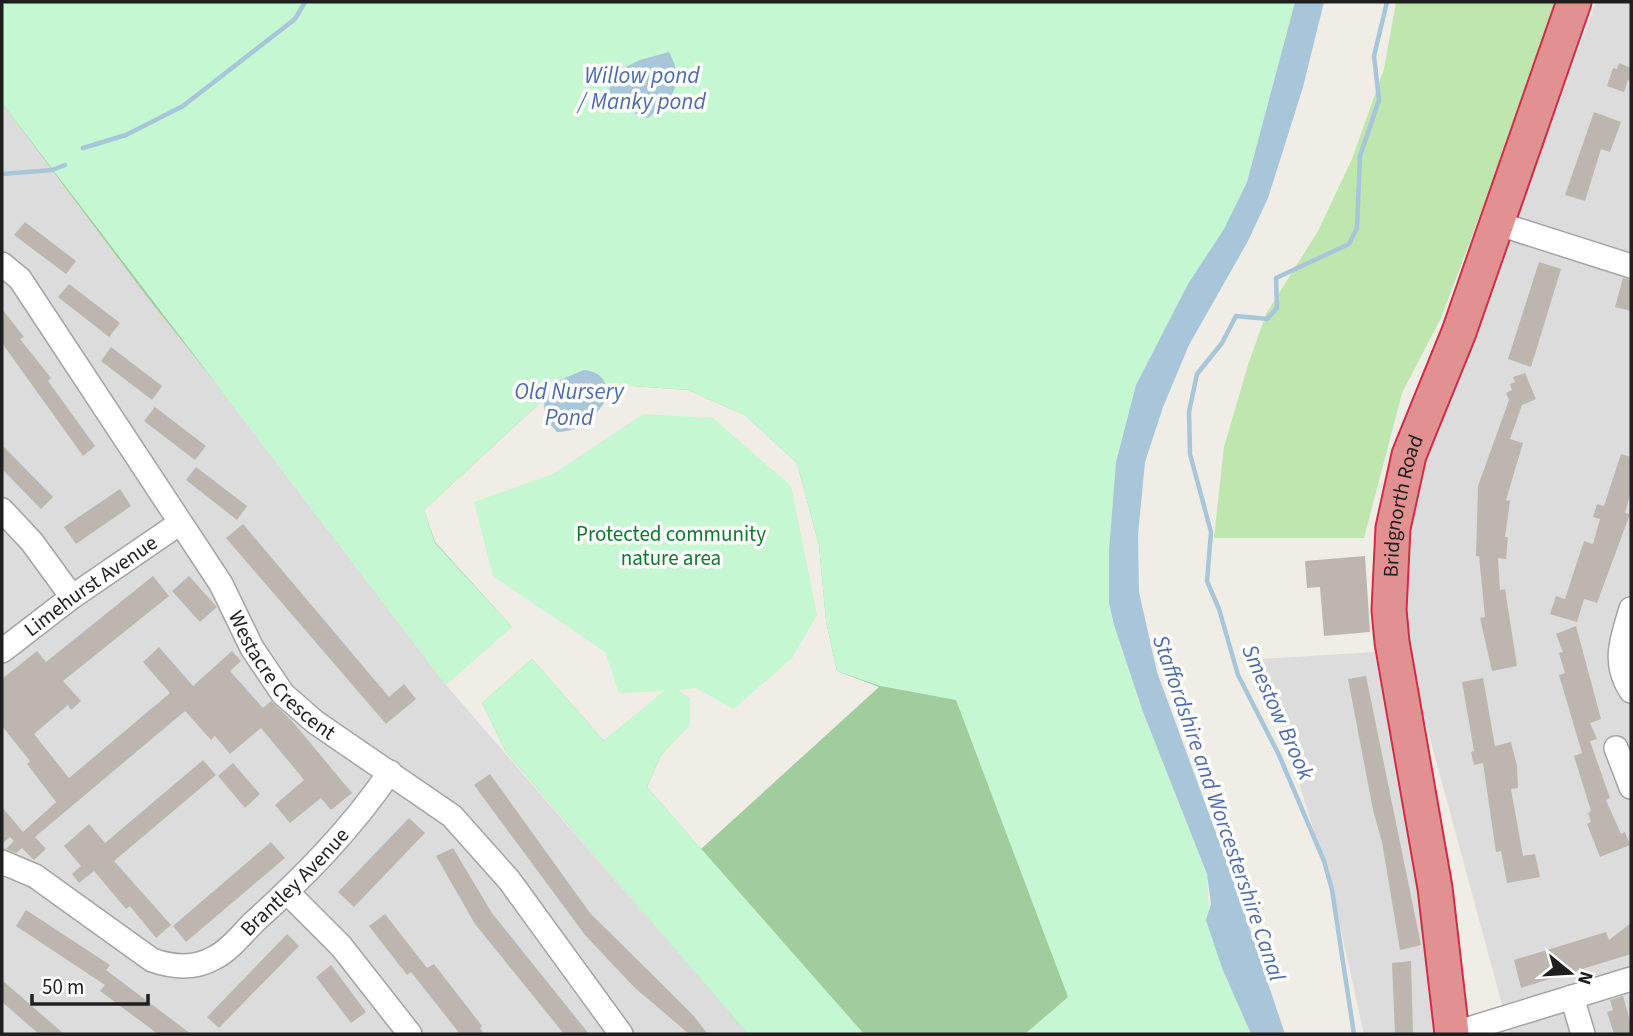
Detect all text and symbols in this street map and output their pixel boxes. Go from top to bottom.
water label: Willow pond / Manky pond [576,59,706,118]
water label: Old Nursery Pond [514,375,626,434]
street label: Bridgnorth Road [1376,430,1431,578]
park label: Protected community nature area [576,519,766,573]
street label: Limehurst Avenue [17,528,163,644]
street label: Westacre Crescent [221,605,342,747]
water label: Staffordshire and Worcestershire Canal [1144,630,1294,986]
water label: Smestow Brook [1233,639,1323,786]
street label: Brantley Avenue [233,821,356,943]
north arrow [1535,938,1605,1008]
scale bar [32,962,147,1006]
text: N [1570,968,1600,988]
text: 50 m [42,972,84,1002]

